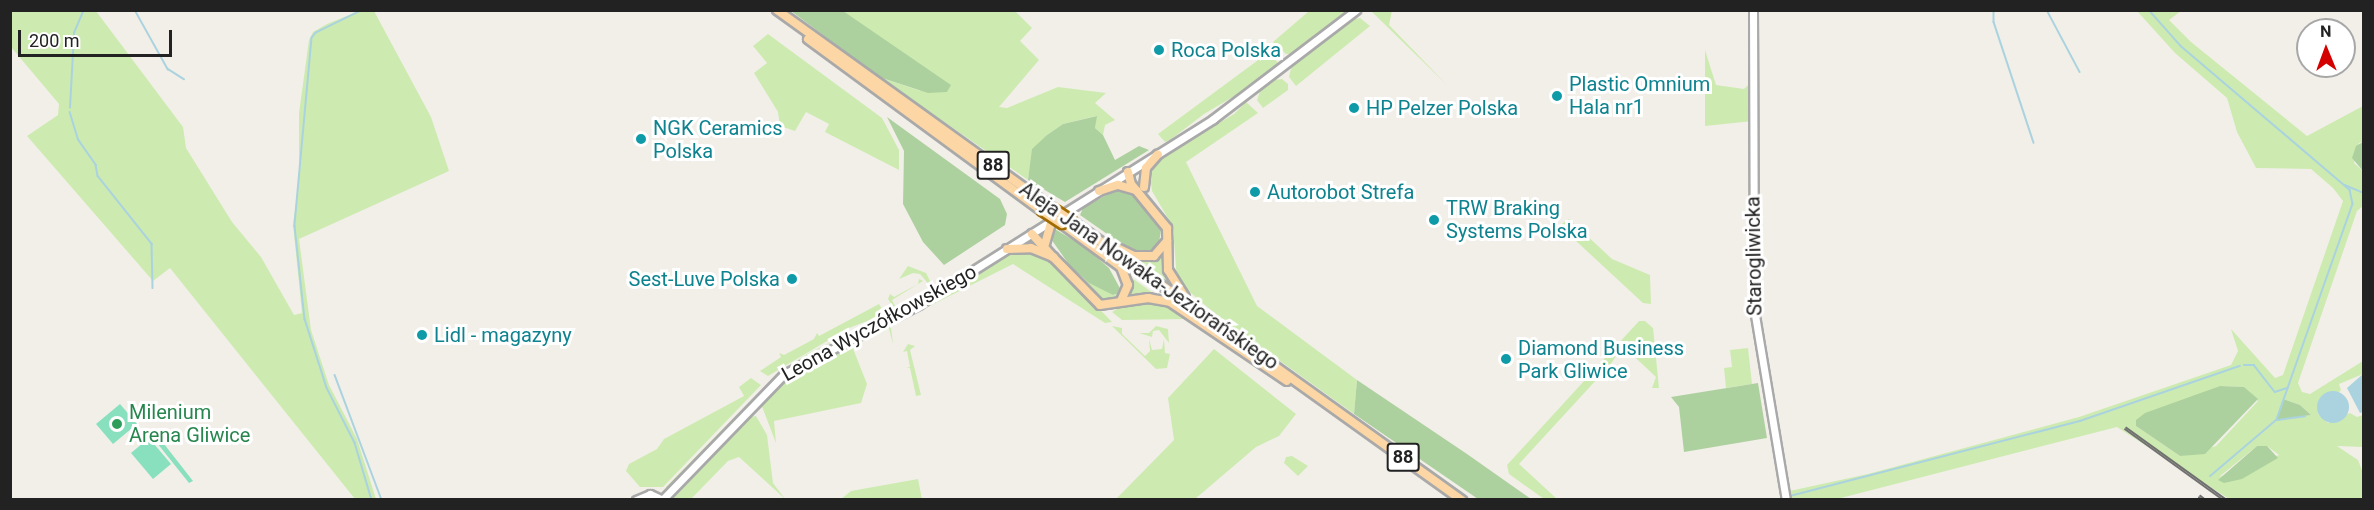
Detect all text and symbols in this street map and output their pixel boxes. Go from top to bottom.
scale bar [21,18,176,56]
north arrow [2296,18,2356,78]
text: N [2320,22,2332,41]
text: 200 m [29,30,80,51]
place label: Roca Polska [1171,38,1281,62]
marker: Roca Polska [1152,43,1166,57]
place label: Plastic Omnium Hala nr1 [1569,72,1710,119]
marker: Plastic Omnium Hala nr1 [1550,89,1564,103]
place label: HP Pelzer Polska [1366,96,1518,120]
marker: HP Pelzer Polska [1347,101,1361,115]
place label: NGK Ceramics Polska [653,116,782,163]
marker: NGK Ceramics Polska [634,132,648,146]
road number: 88 [976,150,1010,180]
street label: Aleja Jana Nowaka-Jeziorańskiego [1015,177,1283,375]
place label: Autorobot Strefa [1267,180,1414,204]
marker: Autorobot Strefa [1248,185,1262,199]
place label: TRW Braking Systems Polska [1446,196,1588,243]
street label: Starogliwicka [1741,196,1767,316]
marker: TRW Braking Systems Polska [1427,213,1441,227]
street label: Leona Wyczółkowskiego [777,259,981,387]
place label: Sest-Luve Polska [629,267,780,291]
marker: Sest-Luve Polska [785,272,799,286]
place label: Lidl - magazyny [434,323,572,347]
marker: Lidl - magazyny [415,328,429,342]
place label: Diamond Business Park Gliwice [1518,336,1684,383]
marker: Diamond Business Park Gliwice [1499,352,1513,366]
place label: Milenium Arena Gliwice [129,400,250,447]
marker: Milenium Arena Gliwice [110,417,124,431]
road number: 88 [1386,442,1420,472]

